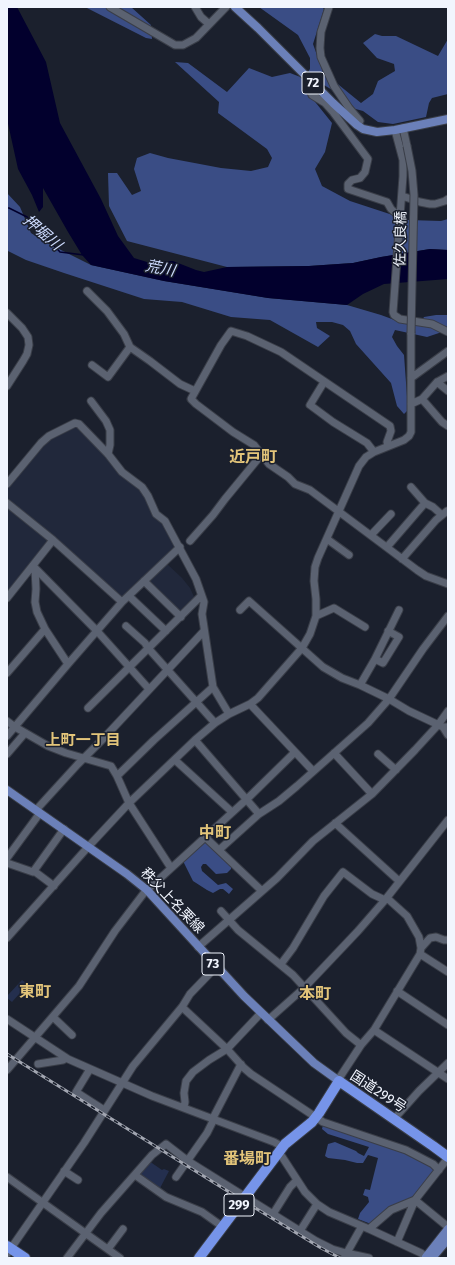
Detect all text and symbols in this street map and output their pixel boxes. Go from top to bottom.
road number: 72 [302,72,324,94]
water label: 押堀川 [19,211,65,255]
street label: 佐久良橋 [392,211,410,267]
water label: 荒川 [144,257,176,281]
district label: 近戸町 [229,448,277,468]
district label: 上町一丁目 [46,732,120,750]
district label: 中町 [199,824,231,844]
street label: 秩父上名栗線 [137,865,207,937]
road number: 73 [202,953,224,975]
district label: 東町 [19,983,51,1003]
district label: 本町 [299,985,331,1005]
street label: 国道299号 [347,1068,409,1116]
district label: 番場町 [223,1150,271,1170]
road number: 299 [224,1194,254,1216]

